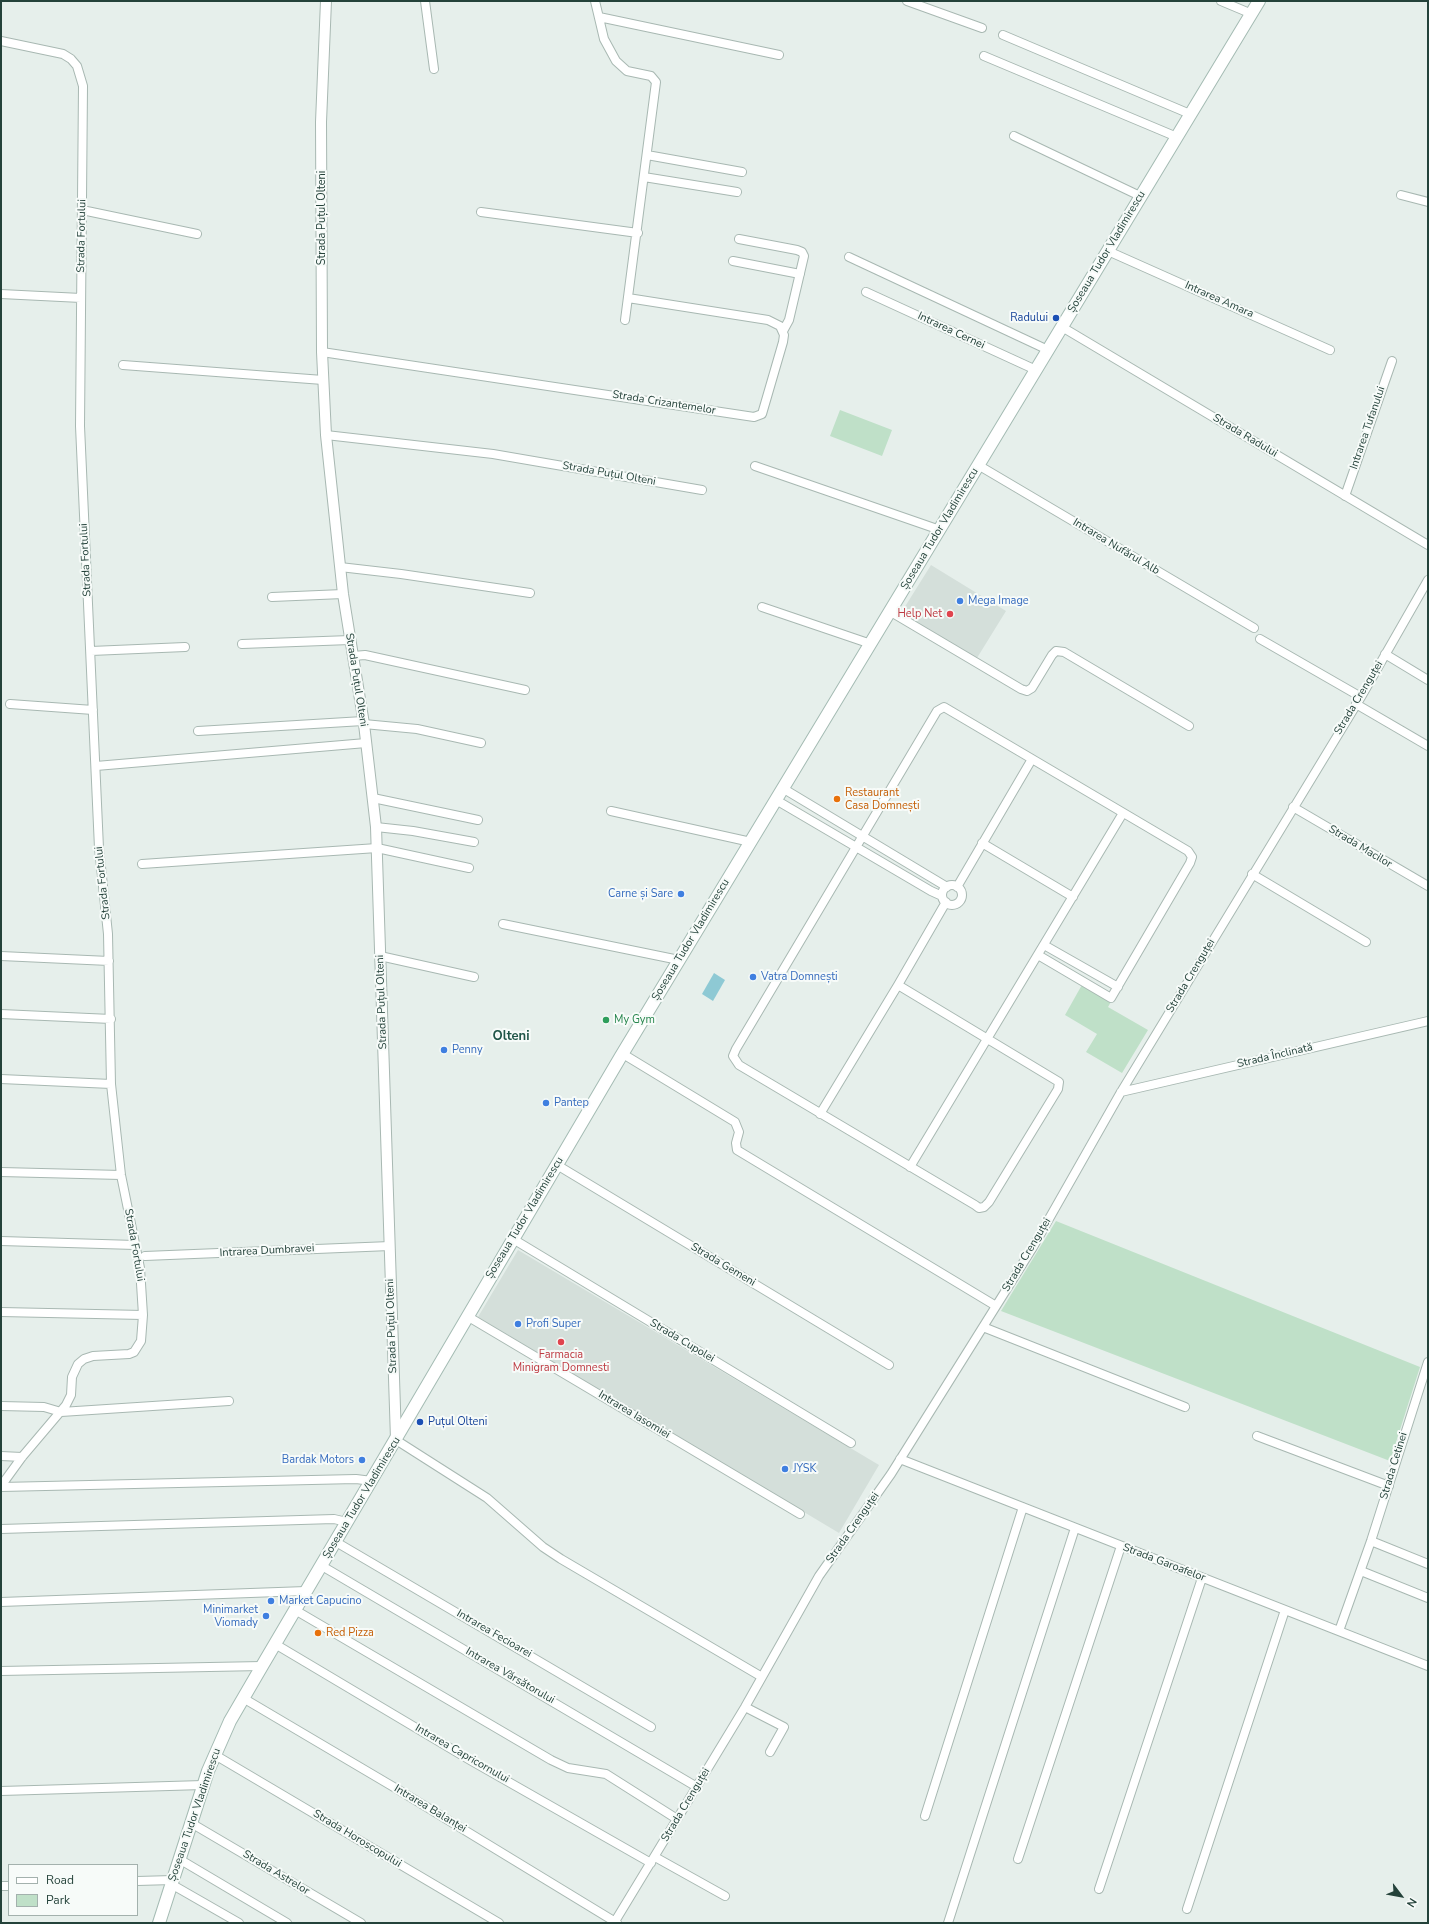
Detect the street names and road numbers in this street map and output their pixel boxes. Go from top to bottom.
street label: Strada Puțul Olteni [315,171,329,265]
street label: Șoseaua Tudor Vladimirescu [1065,189,1149,315]
street label: Strada Fortului [75,199,89,273]
street label: Intrarea Amara [1183,279,1255,321]
street label: Intrarea Cernei [915,310,987,352]
street label: Intrarea Tufanului [1348,385,1388,471]
street label: Strada Crizantemelor [611,388,717,418]
street label: Strada Radului [1210,412,1280,460]
street label: Strada Puțul Olteni [561,459,657,489]
street label: Șoseaua Tudor Vladimirescu [898,466,982,592]
street label: Intrarea Nufărul Alb [1070,516,1162,578]
street label: Strada Fortului [77,523,95,597]
street label: Strada Puțul Olteni [342,632,370,728]
street label: Strada Crenguței [1332,659,1386,737]
street label: Strada Macilor [1326,823,1394,871]
street label: Strada Fortului [93,846,113,920]
street label: Șoseaua Tudor Vladimirescu [649,877,733,1003]
street label: Strada Crenguței [1164,937,1218,1015]
street label: Strada Puțul Olteni [374,955,390,1049]
street label: Strada Înclinată [1236,1041,1314,1071]
street label: Șoseaua Tudor Vladimirescu [483,1155,567,1281]
street label: Strada Fortului [121,1208,147,1282]
street label: Strada Crenguței [1000,1216,1054,1294]
street label: Strada Gemeni [688,1240,758,1290]
street label: Intrarea Dumbravei [219,1242,315,1260]
street label: Strada Puțul Olteni [384,1279,400,1373]
street label: Strada Cupolei [647,1317,717,1365]
street label: Intrarea Iasomiei [596,1388,672,1442]
street label: Strada Cetinei [1378,1431,1410,1501]
street label: Șoseaua Tudor Vladimirescu [320,1435,404,1561]
street label: Strada Crenguței [824,1490,882,1566]
street label: Strada Garoafelor [1121,1541,1207,1585]
street label: Intrarea Fecioarei [454,1607,534,1661]
street label: Intrarea Vărsătorului [463,1645,557,1707]
street label: Intrarea Capricornului [413,1722,511,1786]
street label: Șoseaua Tudor Vladimirescu [166,1747,224,1883]
street label: Strada Crenguței [659,1766,713,1844]
street label: Intrarea Balanței [392,1782,468,1836]
street label: Strada Horoscopului [310,1807,404,1871]
street label: Strada Astrelor [240,1848,312,1898]

